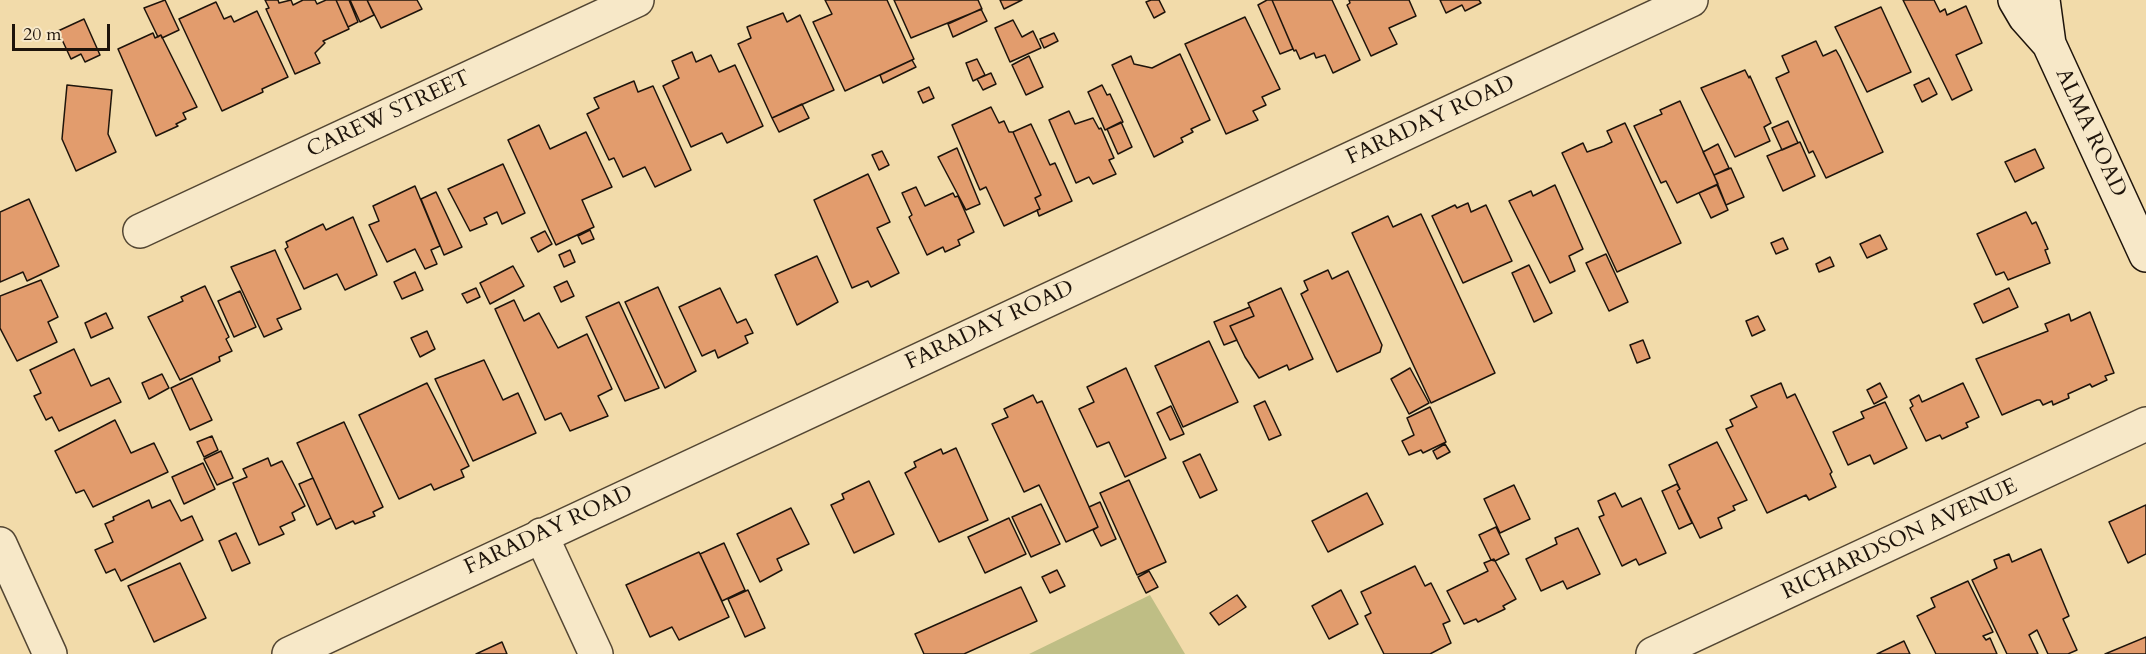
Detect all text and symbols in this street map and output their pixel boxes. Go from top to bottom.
scale bar [15,12,112,50]
text: 20 m [23,22,62,47]
street label: ALMA ROAD [2049,64,2131,202]
street label: CAREW STREET [303,66,475,164]
street label: FARADAY ROAD [1343,70,1519,172]
street label: FARADAY ROAD [902,275,1078,377]
street label: RICHARDSON AVENUE [1778,474,2022,606]
street label: FARADAY ROAD [461,480,637,582]

